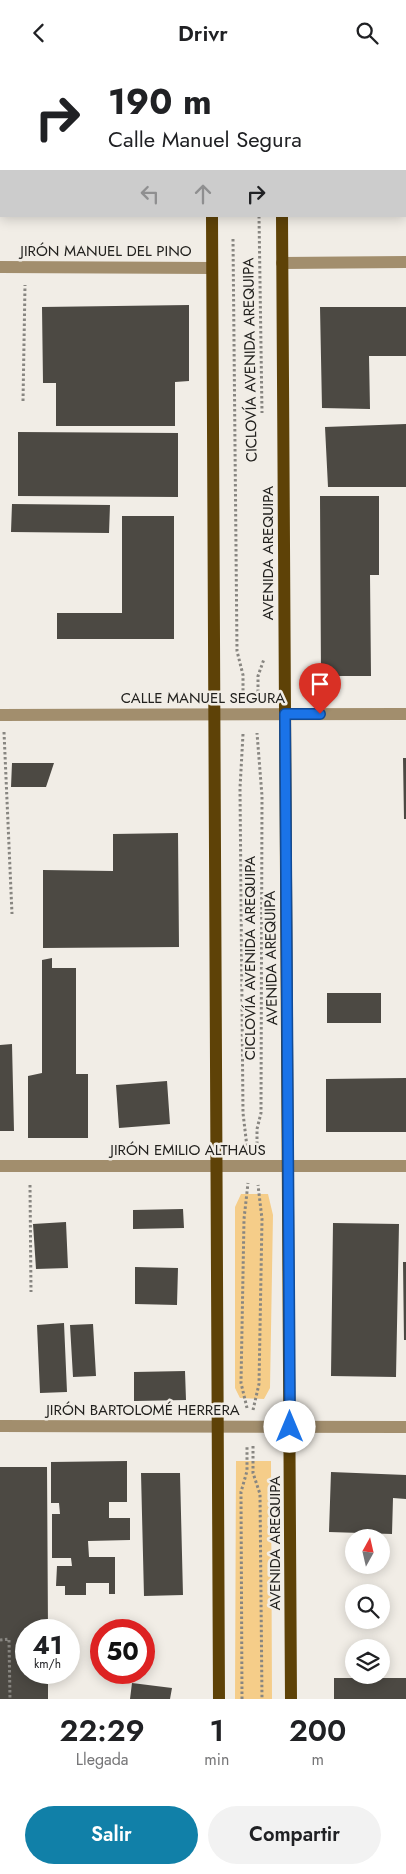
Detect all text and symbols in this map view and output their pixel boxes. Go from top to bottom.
text: Drivr [178,17,228,49]
icon: back [25,19,53,47]
icon: search [353,19,381,47]
text: 190 m [108,77,212,127]
icon: right [25,85,90,150]
text: Calle Manuel Segura [108,123,302,155]
icon: left [136,180,164,208]
icon: ahead [189,180,217,208]
icon: right [242,180,270,208]
street label: JIRÓN MANUEL DEL PINO [18,240,192,262]
street label: CICLOVÍA AVENIDA AREQUIPA [237,258,263,462]
street label: AVENIDA AREQUIPA [257,486,279,620]
pin [299,663,341,714]
icon: arrive [306,670,334,698]
street label: CALLE MANUEL SEGURA [121,687,285,709]
street label: CICLOVÍA AVENIDA AREQUIPA [239,856,261,1060]
street label: AVENIDA AREQUIPA [259,890,283,1025]
street label: JIRÓN EMILIO ALTHAUS [108,1139,266,1161]
street label: JIRÓN BARTOLOMÉ HERRERA [44,1399,240,1421]
position arrow [263,1400,315,1452]
street label: AVENIDA AREQUIPA [264,1476,286,1610]
north arrow [345,1529,390,1574]
map controls [345,1529,390,1684]
button: search [345,1584,390,1629]
speed limit sign: 50 [90,1619,155,1684]
text: 41 [32,1627,63,1663]
button: layers [345,1639,390,1684]
text: km/h [34,1655,61,1673]
text: 22:29 [60,1709,145,1752]
text: 1 [210,1709,224,1752]
text: 200 [289,1709,346,1752]
text: Llegada [76,1748,129,1771]
text: min [204,1748,229,1771]
text: m [311,1748,324,1771]
button: Salir [25,1806,198,1864]
button: Compartir [208,1806,381,1864]

